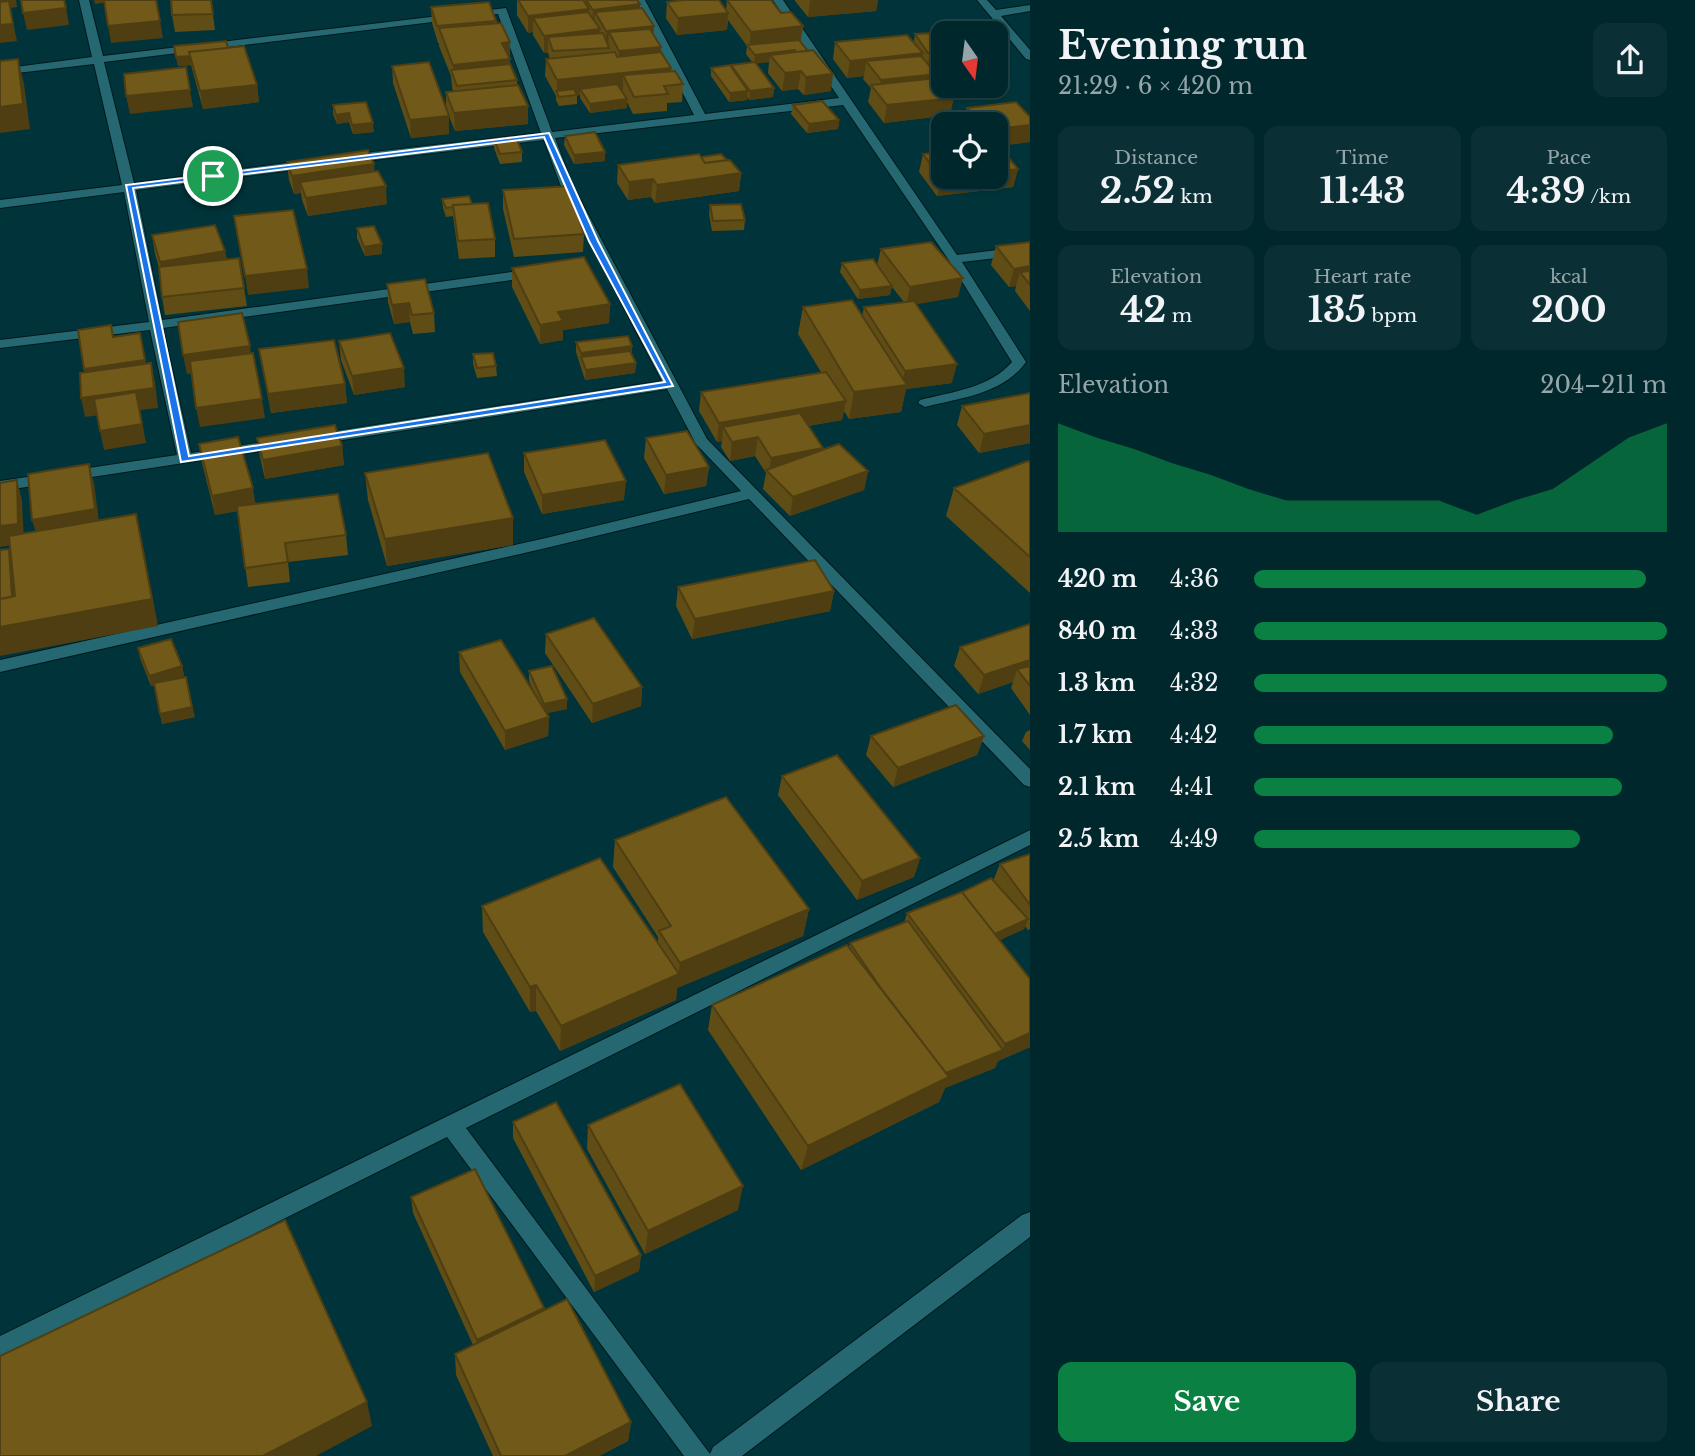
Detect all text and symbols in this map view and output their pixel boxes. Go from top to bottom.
north arrow [931,21,1008,98]
map controls [931,21,1008,189]
text: Evening run [1058,22,1307,69]
button: share [1593,23,1667,97]
text: 21:29 · 6 × 420 m [1058,72,1253,100]
button: locate [931,112,1008,189]
pin [183,146,243,206]
text: Distance [1114,146,1198,169]
text: Time [1336,146,1389,169]
text: Pace [1547,146,1591,169]
icon: arrive [194,157,232,195]
text: 2.52 [1100,169,1175,212]
text: 11:43 [1319,169,1405,212]
text: 4:39 [1507,169,1586,212]
text: km [1175,185,1213,208]
text: /km [1586,185,1631,208]
text: Elevation [1110,265,1202,288]
text: Heart rate [1314,265,1411,288]
text: kcal [1550,265,1588,288]
text: 42 [1120,288,1166,331]
text: 135 [1308,288,1366,331]
text: 200 [1531,288,1607,331]
text: m [1166,304,1192,327]
text: bpm [1366,304,1417,327]
text: Elevation [1058,371,1169,399]
text: 204–211 m [1540,371,1667,399]
text: 420 m [1058,565,1137,593]
text: 4:36 [1170,565,1219,593]
text: 840 m [1058,617,1137,645]
text: 4:33 [1170,617,1218,645]
text: 1.3 km [1058,669,1136,697]
text: 4:32 [1170,669,1218,697]
text: 1.7 km [1058,721,1132,749]
text: 4:42 [1170,721,1218,749]
text: 2.1 km [1058,773,1136,801]
text: 4:41 [1170,773,1214,801]
text: 2.5 km [1058,825,1139,853]
text: 4:49 [1170,825,1218,853]
button: Save [1058,1362,1356,1442]
button: Share [1370,1362,1667,1442]

